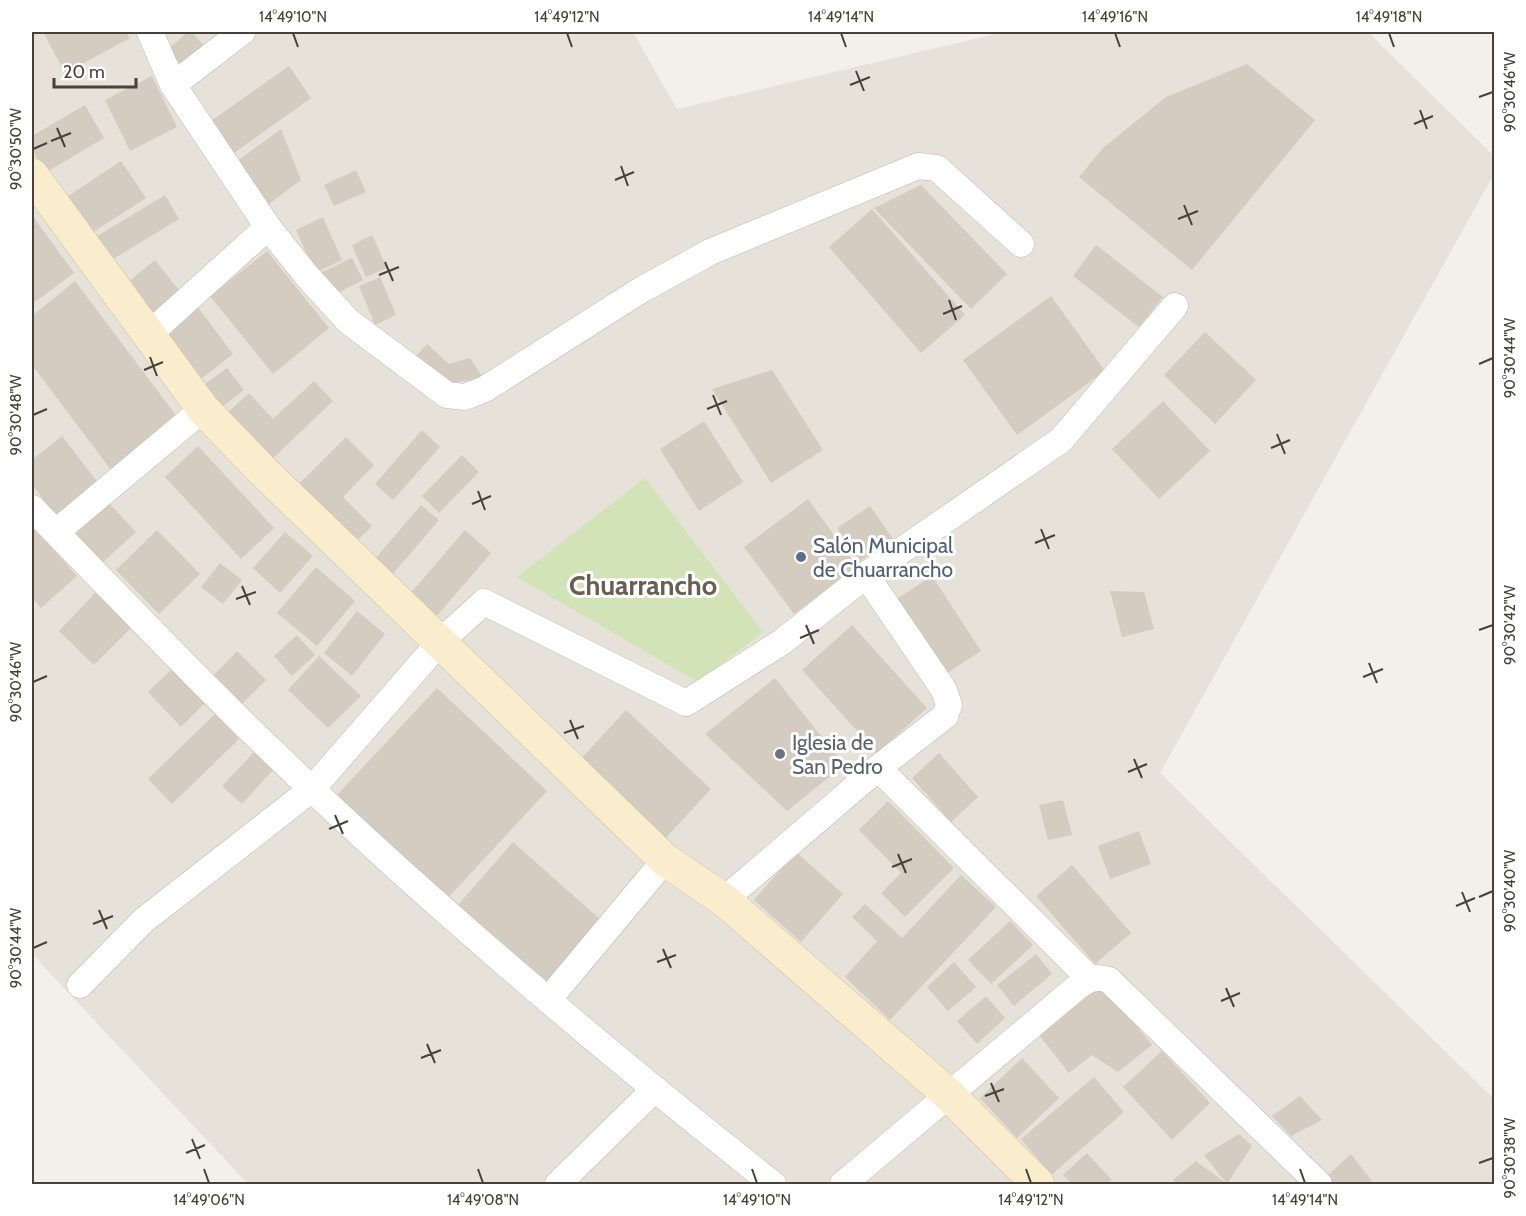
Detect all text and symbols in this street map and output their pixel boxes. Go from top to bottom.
text: 14°49'10"N [259,8,327,26]
text: 14°49'12"N [534,8,600,26]
text: 14°49'14"N [808,8,874,26]
text: 14°49'16"N [1082,8,1148,26]
text: 14°49'18"N [1356,8,1422,26]
scale bar [54,51,136,89]
text: 90°30'46"W [1501,51,1519,132]
text: 20 m [63,61,105,83]
text: 90°30'50"W [7,107,25,190]
text: 90°30'44"W [1501,317,1519,398]
text: 90°30'48"W [7,374,25,456]
place label: Salón Municipal de Chuarrancho [813,533,953,582]
marker: Salón Municipal de Chuarrancho [794,550,808,564]
district label: Chuarrancho [569,569,717,602]
text: 90°30'42"W [1501,584,1519,665]
text: 90°30'46"W [7,641,25,722]
place label: Iglesia de San Pedro [792,730,883,779]
marker: Iglesia de San Pedro [773,747,787,761]
text: 90°30'40"W [1501,849,1519,932]
text: 90°30'44"W [7,907,25,988]
text: 90°30'38"W [1501,1117,1519,1198]
text: 14°49'06"N [173,1191,245,1209]
text: 14°49'08"N [447,1191,519,1209]
text: 14°49'10"N [723,1191,791,1209]
text: 14°49'12"N [998,1191,1064,1209]
text: 14°49'14"N [1272,1191,1338,1209]

